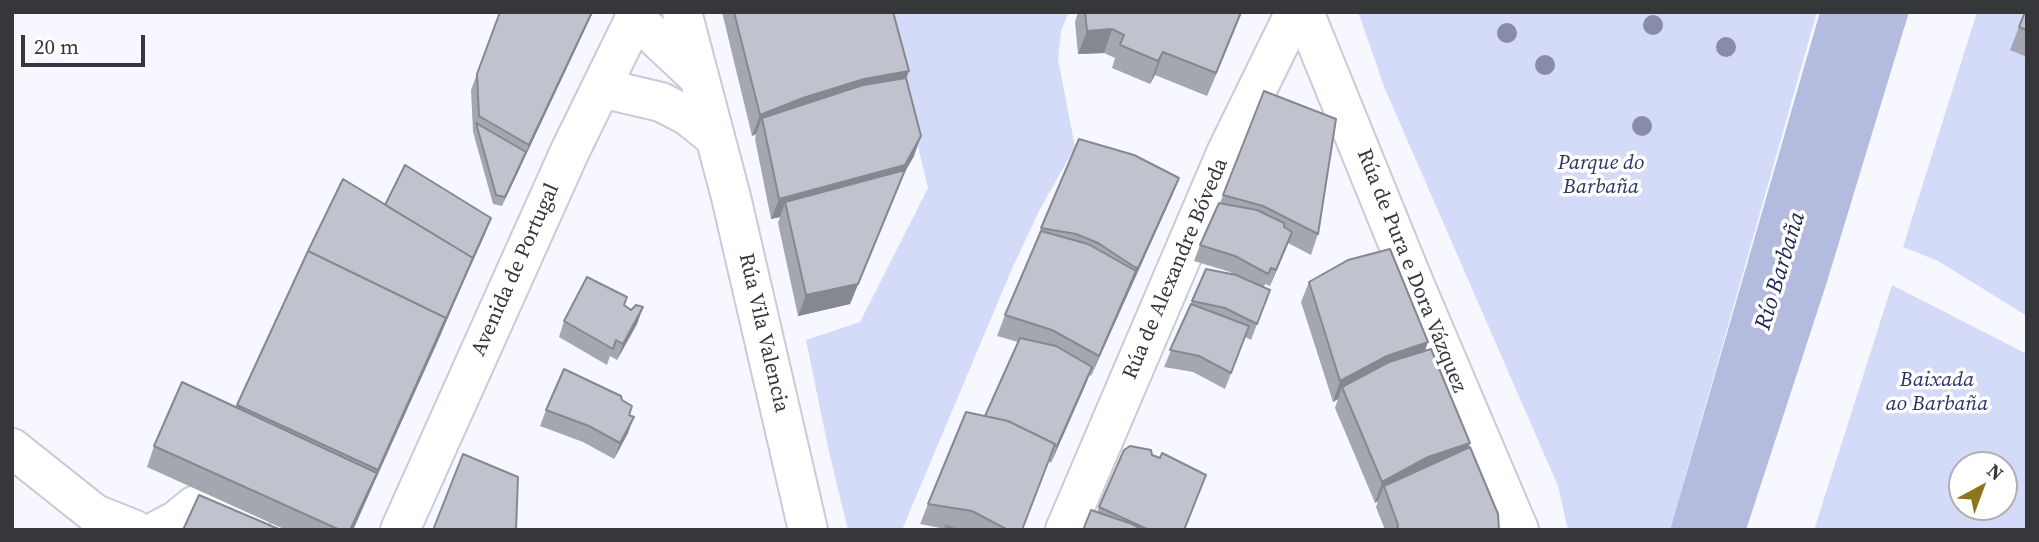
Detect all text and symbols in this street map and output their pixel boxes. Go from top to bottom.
scale bar [24,21,149,65]
text: 20 m [34,32,79,61]
street label: Rúa de Pura e Dora Vázquez [1350,145,1472,397]
park label: Parque do Barbaña [1558,151,1644,201]
street label: Rúa de Alexandre Bóveda [1118,155,1234,383]
street label: Avenida de Portugal [467,180,565,360]
water label: Río Barbaña [1750,209,1812,333]
street label: Rúa Vila Valencia [732,251,794,415]
park label: Baixada ao Barbaña [1886,368,1988,418]
north arrow [1948,451,2018,521]
text: N [1982,457,2009,486]

